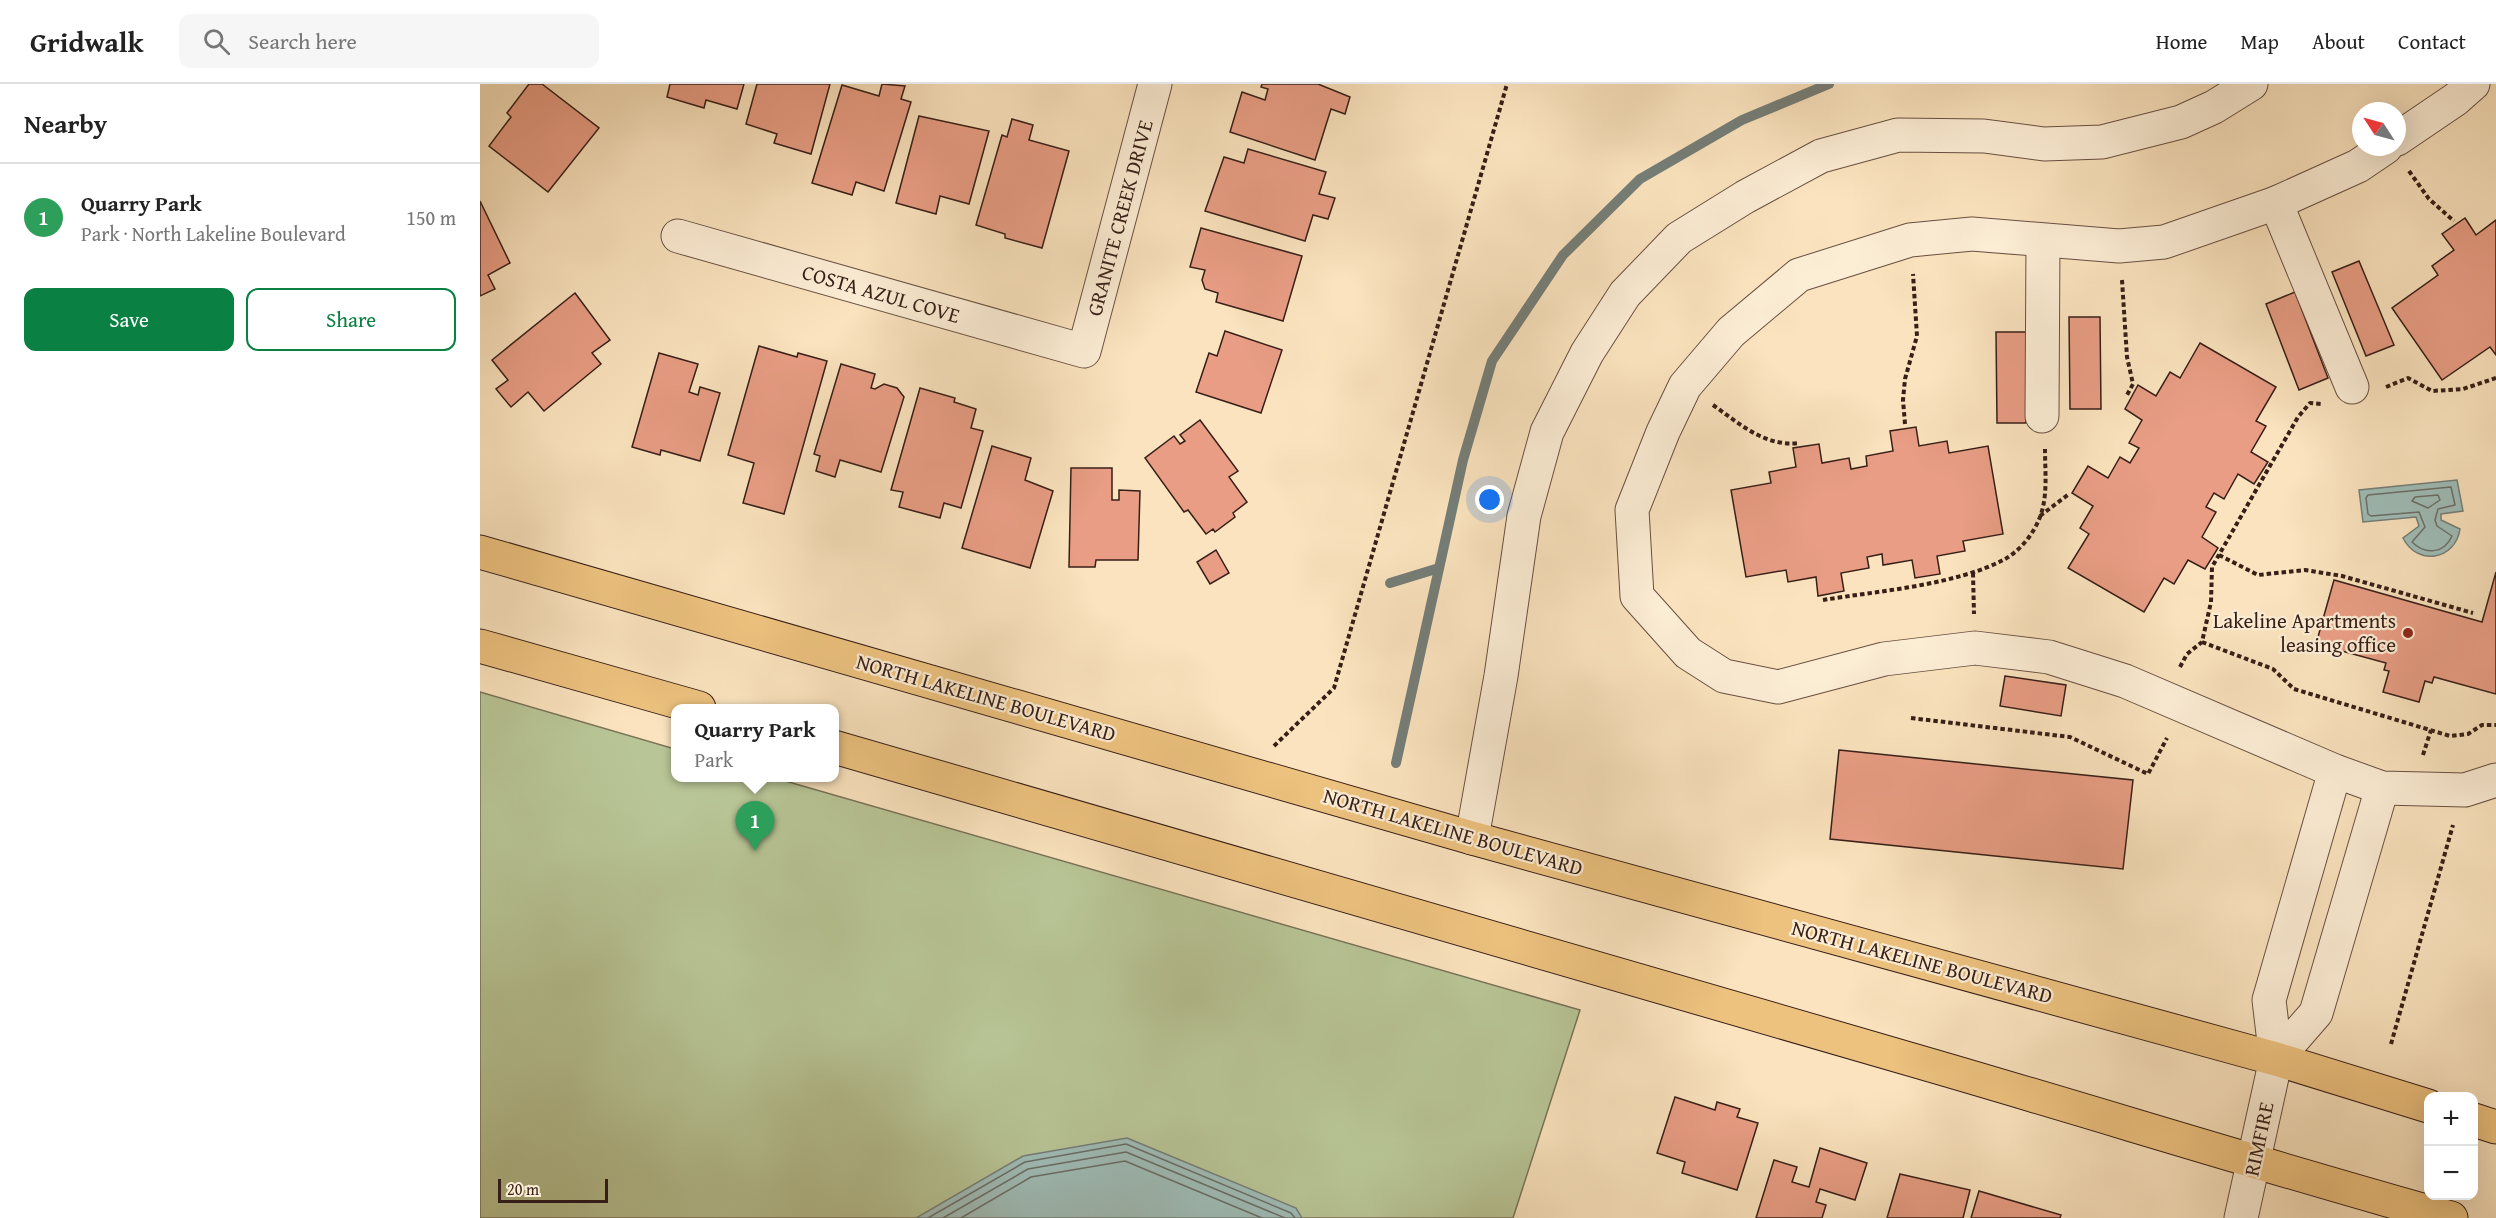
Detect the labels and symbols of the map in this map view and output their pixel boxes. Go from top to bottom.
north arrow [2352,102,2406,156]
street label: GRANITE CREEK DRIVE [1078,116,1161,319]
street label: COSTA AZUL COVE [799,256,964,331]
your location [1475,485,1504,514]
place label: Lakeline Apartments leasing office [2213,605,2396,660]
marker: Lakeline Apartments leasing office [2401,626,2415,640]
street label: NORTH LAKELINE BOULEVARD [853,646,1120,749]
street label: NORTH LAKELINE BOULEVARD [1320,780,1587,883]
pin: 1 [736,802,774,851]
street label: NORTH LAKELINE BOULEVARD [1788,912,2056,1011]
street label: RIMFIRE [2236,1099,2282,1179]
scale bar [498,1176,608,1204]

